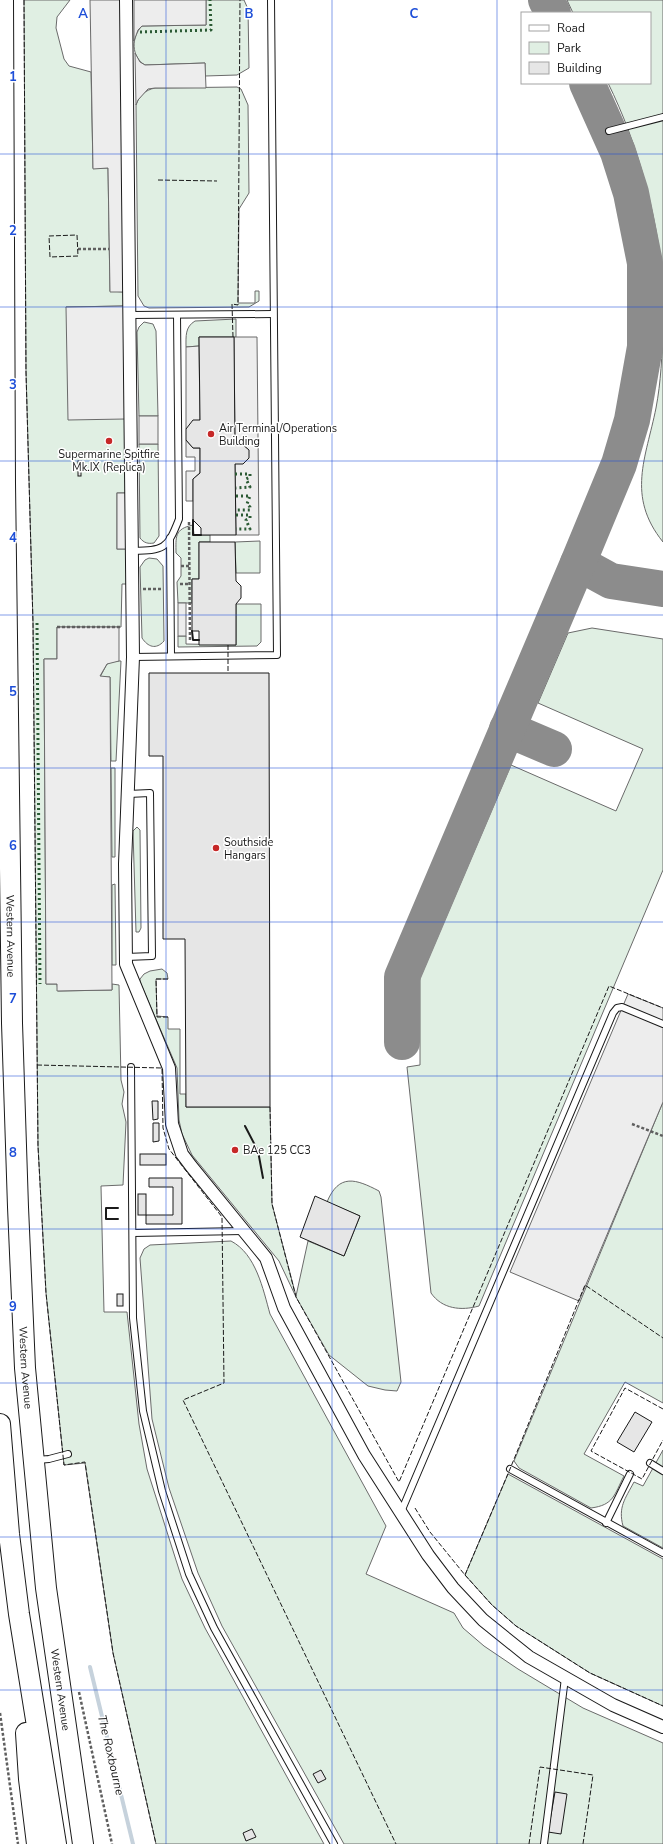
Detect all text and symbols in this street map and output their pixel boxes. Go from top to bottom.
text: A [78,5,88,23]
text: B [245,5,254,23]
text: C [410,5,419,23]
legend [521,12,651,84]
text: Road [557,20,585,36]
text: Park [557,40,582,56]
text: Building [557,60,602,76]
text: 1 [9,68,17,86]
text: 2 [9,222,17,240]
text: 3 [9,376,17,394]
place label: Air Terminal/Operations Building [219,421,337,449]
marker: Air Terminal/Operations Building [206,429,216,439]
marker: Supermarine Spitfire Mk.IX (Replica) [104,436,114,446]
place label: Supermarine Spitfire Mk.IX (Replica) [58,447,160,475]
text: 4 [9,529,17,547]
text: 5 [9,683,17,701]
place label: Southside Hangars [224,835,273,863]
text: 6 [9,837,17,855]
marker: Southside Hangars [211,843,221,853]
street label: Western Avenue [3,894,19,978]
text: 7 [9,990,17,1008]
place label: BAe 125 CC3 [243,1143,311,1158]
text: 8 [9,1144,17,1162]
marker: BAe 125 CC3 [230,1145,240,1155]
text: 9 [9,1298,17,1316]
street label: Western Avenue [16,1326,36,1410]
street label: Western Avenue [47,1648,74,1732]
water label: The Roxbourne [94,1713,128,1797]

